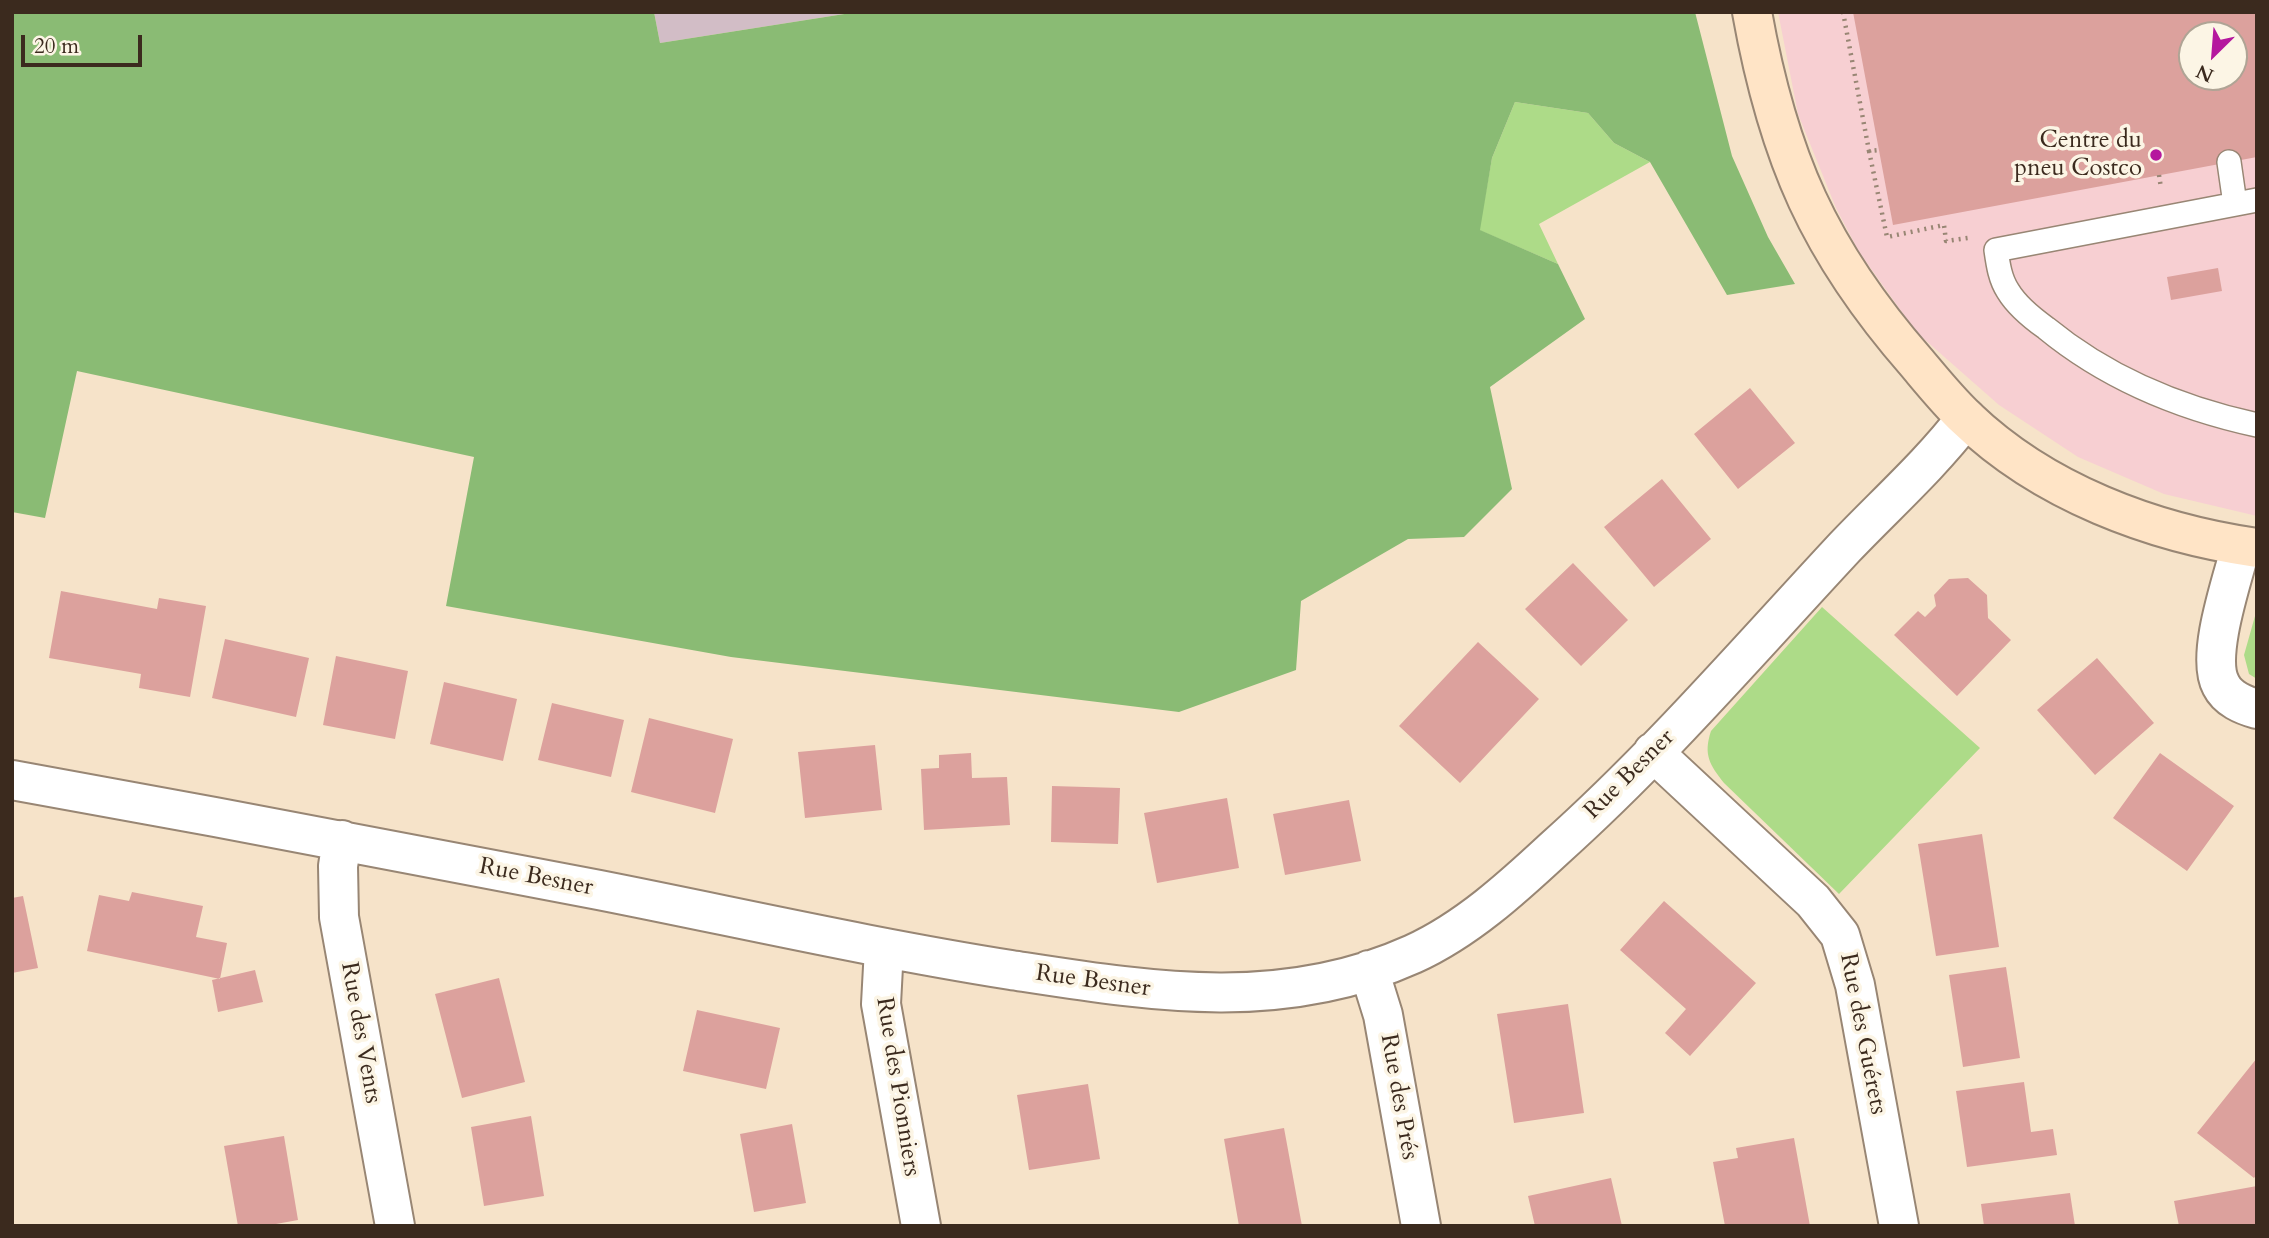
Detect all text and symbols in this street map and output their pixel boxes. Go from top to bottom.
scale bar [24,21,145,65]
north arrow [2178,21,2248,91]
text: 20 m [34,32,79,61]
text: N [2192,58,2218,88]
place label: Centre du pneu Costco [2014,127,2142,183]
marker: Centre du pneu Costco [2148,147,2164,163]
street label: Rue Besner [1579,724,1681,826]
street label: Rue Besner [476,853,596,903]
street label: Rue des Guérets [1832,951,1892,1117]
street label: Rue des Vents [333,960,387,1106]
street label: Rue Besner [1034,960,1152,1004]
street label: Rue des Pionniers [869,995,925,1179]
street label: Rue des Prés [1373,1032,1423,1162]

